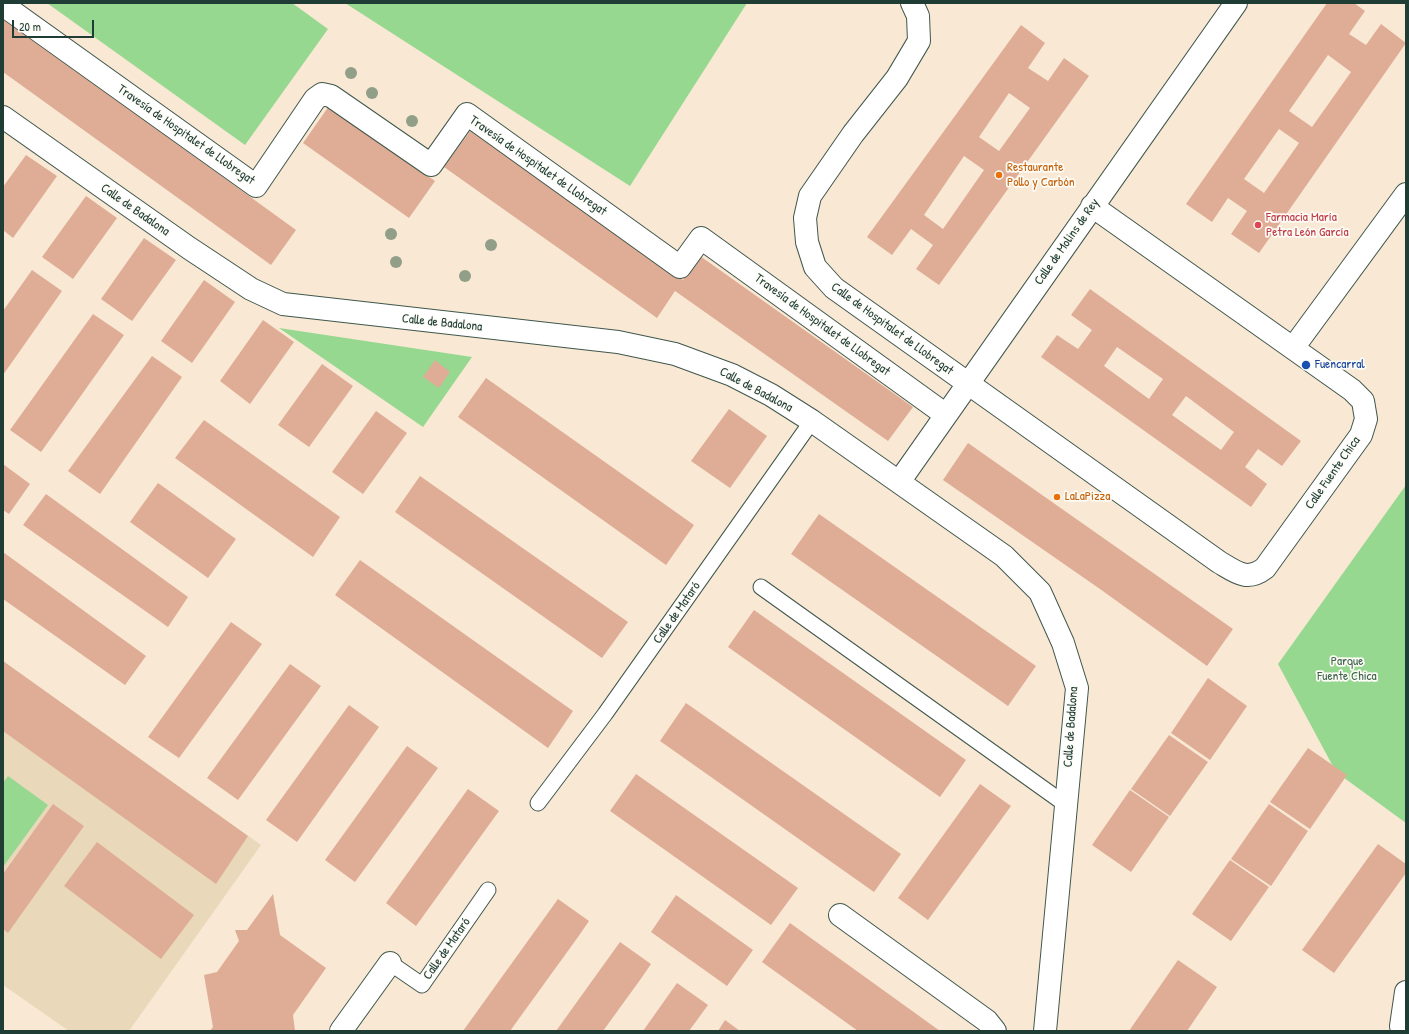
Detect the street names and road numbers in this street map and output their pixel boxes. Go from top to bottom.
street label: Travesía de Hospitalet de Llobregat [114,82,258,188]
street label: Travesía de Hospitalet de Llobregat [466,113,610,219]
street label: Calle de Badalona [97,180,173,240]
street label: Calle de Molins de Rey [1031,196,1103,288]
street label: Travesía de Hospitalet de Llobregat [751,271,893,379]
street label: Calle de Hospitalet de Llobregat [828,279,956,379]
street label: Calle de Badalona [401,311,483,335]
street label: Calle de Badalona [717,364,795,416]
street label: Calle Fuente Chica [1302,434,1364,512]
street label: Calle de Mataró [650,579,704,647]
street label: Calle de Badalona [1060,686,1082,768]
street label: Calle de Mataró [420,915,474,983]

